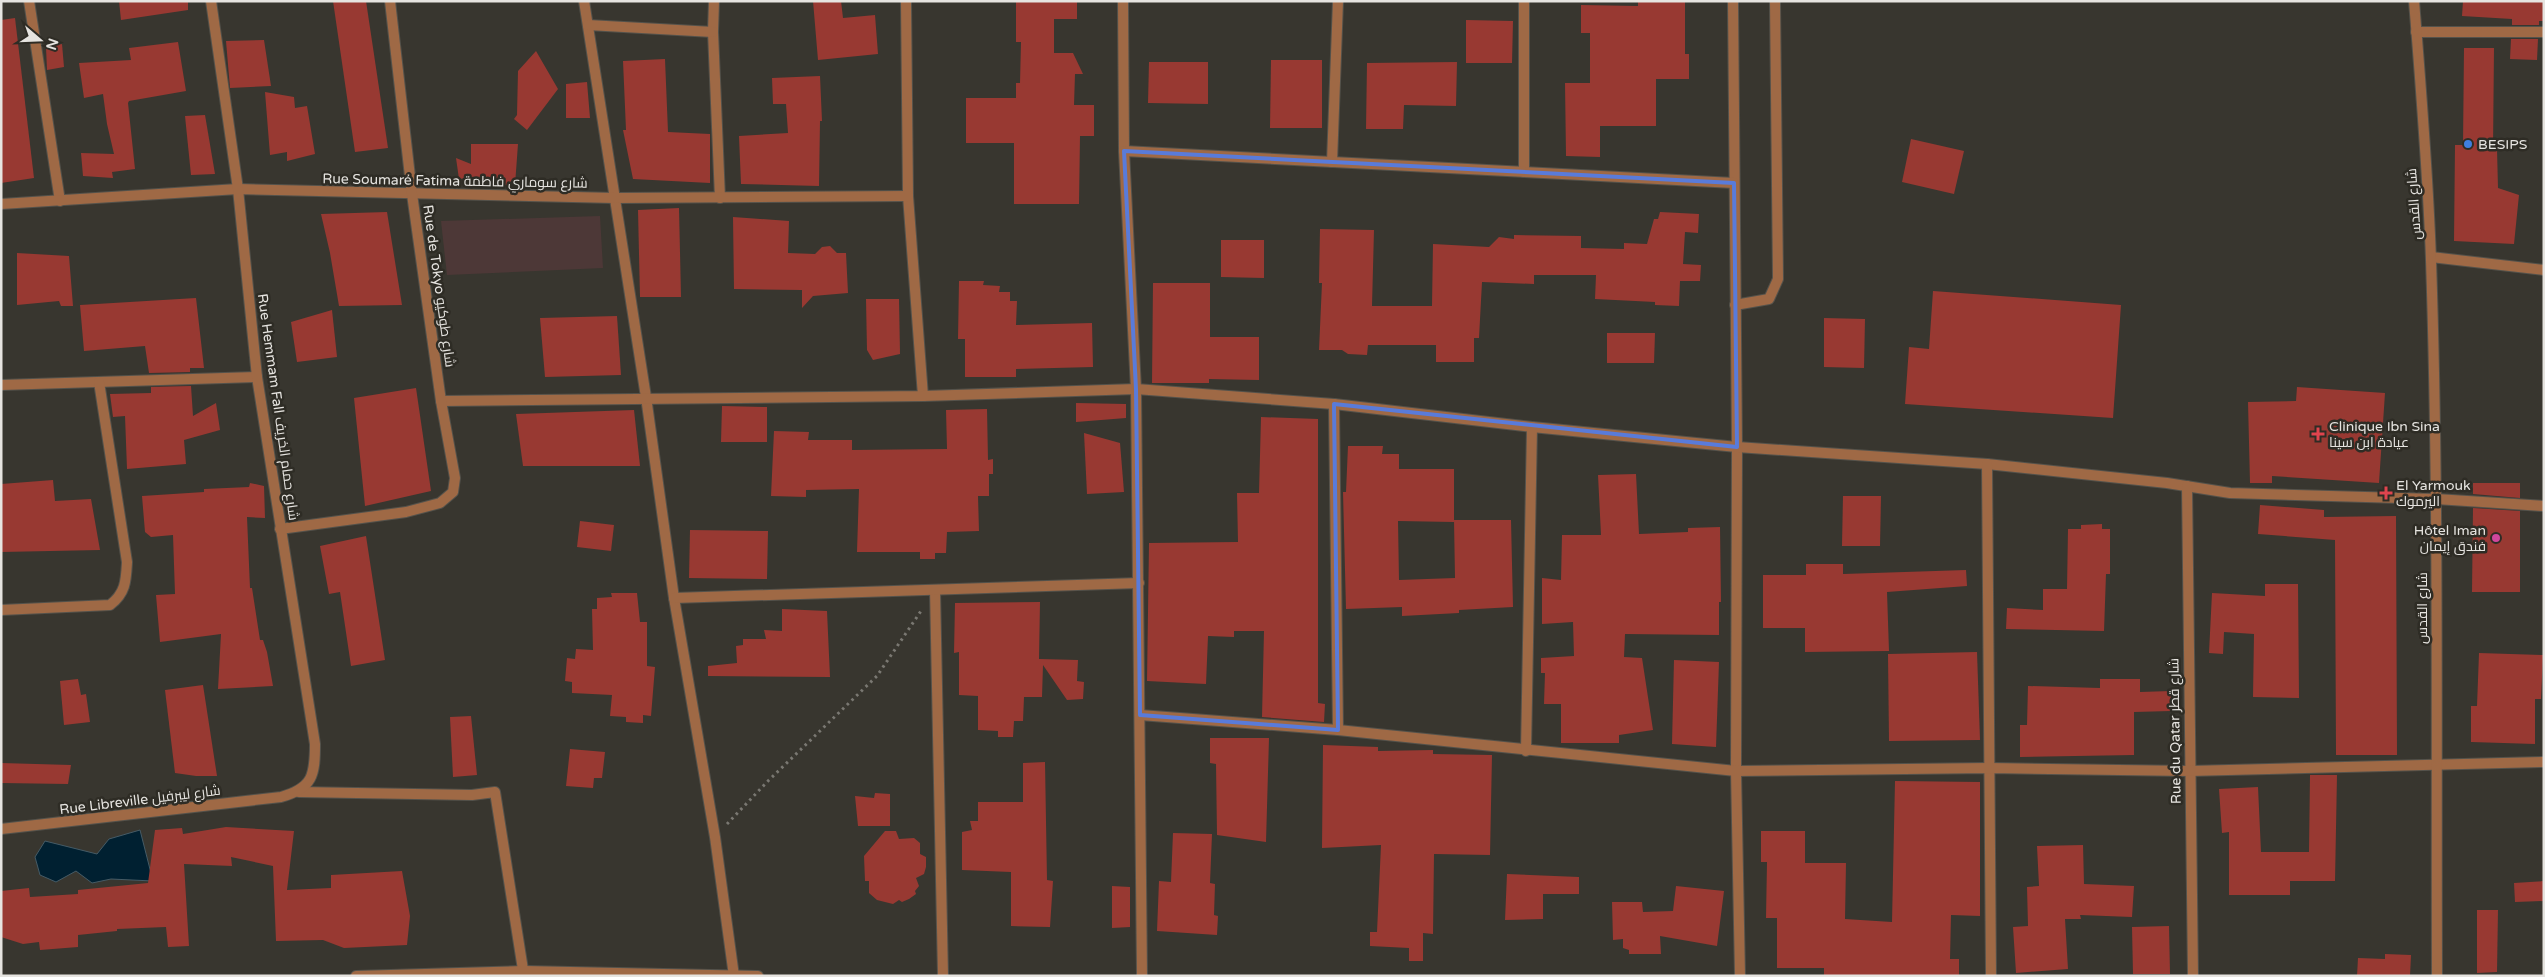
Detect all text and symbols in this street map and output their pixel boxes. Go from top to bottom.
north arrow [15,15,65,65]
text: N [42,36,62,52]
place label: BESIPS [2478,136,2528,153]
marker: BESIPS [2462,138,2474,150]
street label: شارع القدس [2403,168,2425,240]
street label: Rue Soumaré Fatima شارع سوماري فاطمة [322,170,588,195]
street label: Rue de Tokyo شارع طوكيو [419,204,459,368]
street label: Rue Hemmam Fall شارع حمام الخريف [253,293,302,522]
place label: Clinique Ibn Sina عيادة ابن سينا [2329,418,2440,451]
marker: Clinique Ibn Sina عيادة ابن سينا [2311,427,2325,441]
place label: El Yarmouk اليرموك [2396,477,2471,510]
marker: El Yarmouk اليرموك [2380,487,2392,499]
place label: Hôtel Iman فندق إيمان [2414,522,2486,555]
marker: Hôtel Iman فندق إيمان [2490,532,2502,544]
street label: شارع القدس [2414,572,2431,644]
street label: Rue du Qatar شارع قطر [2165,658,2185,804]
street label: Rue Libreville شارع ليبرفيل [58,782,222,818]

